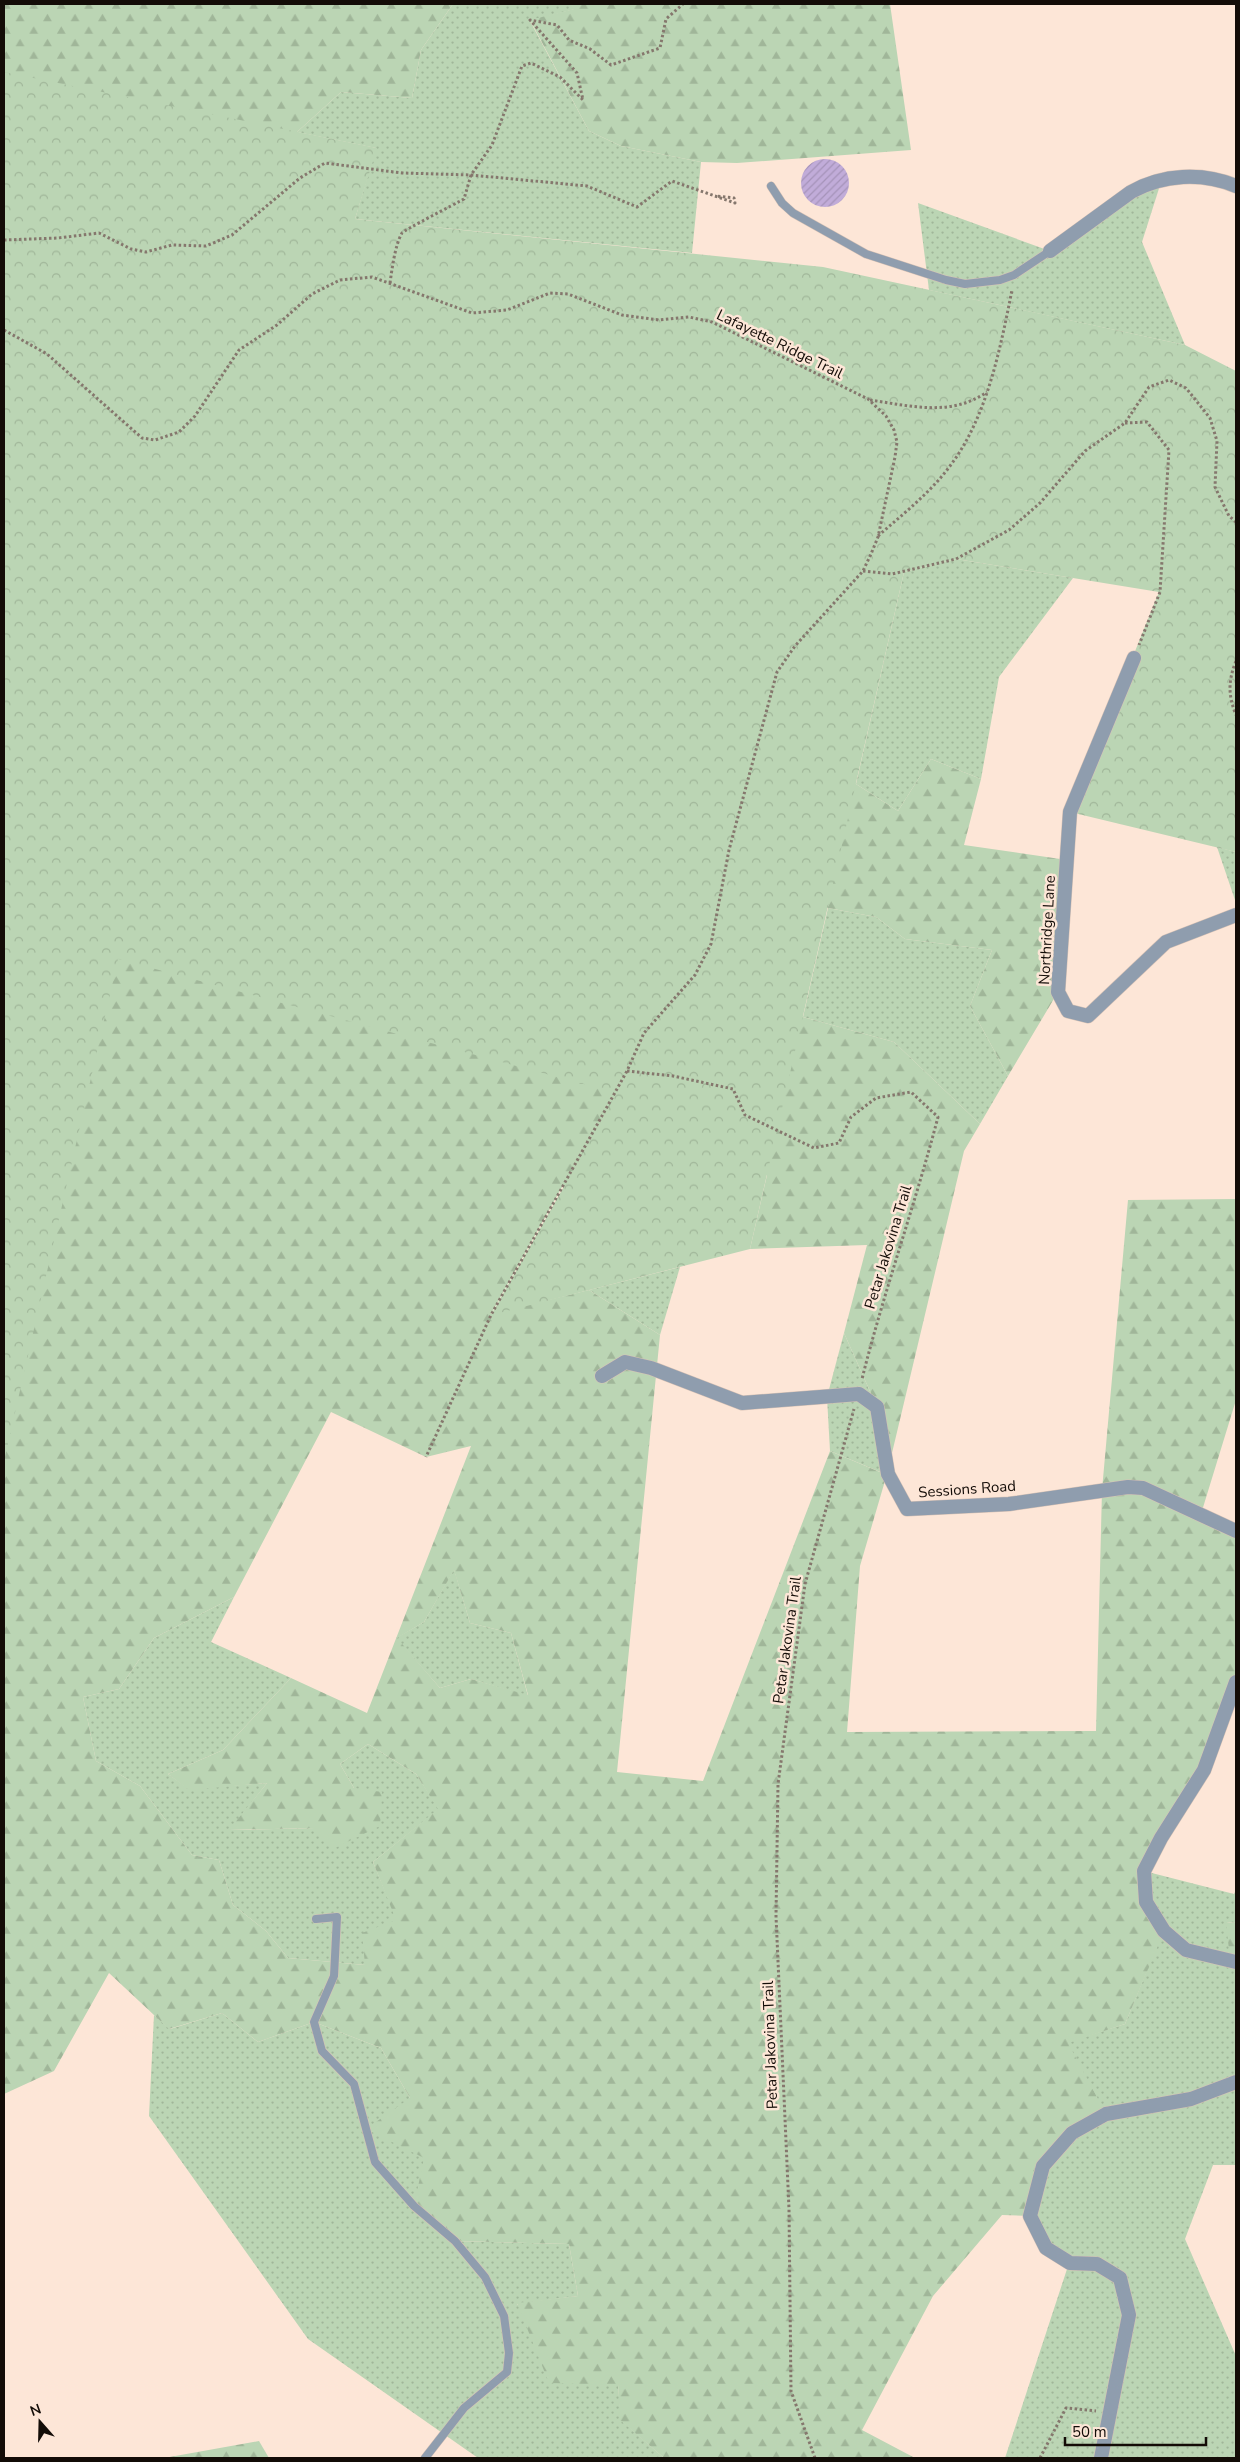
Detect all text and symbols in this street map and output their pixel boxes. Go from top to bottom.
street label: Lafayette Ridge Trail [713,305,847,384]
street label: Northridge Lane [1034,875,1060,985]
street label: Petar Jakovina Trail [860,1182,917,1311]
street label: Sessions Road [917,1476,1017,1502]
street label: Petar Jakovina Trail [768,1574,806,1705]
street label: Petar Jakovina Trail [758,1980,782,2110]
north arrow [15,2397,65,2447]
text: N [28,2400,44,2421]
scale bar [1065,2414,1206,2446]
text: 50 m [1072,2422,1107,2442]

